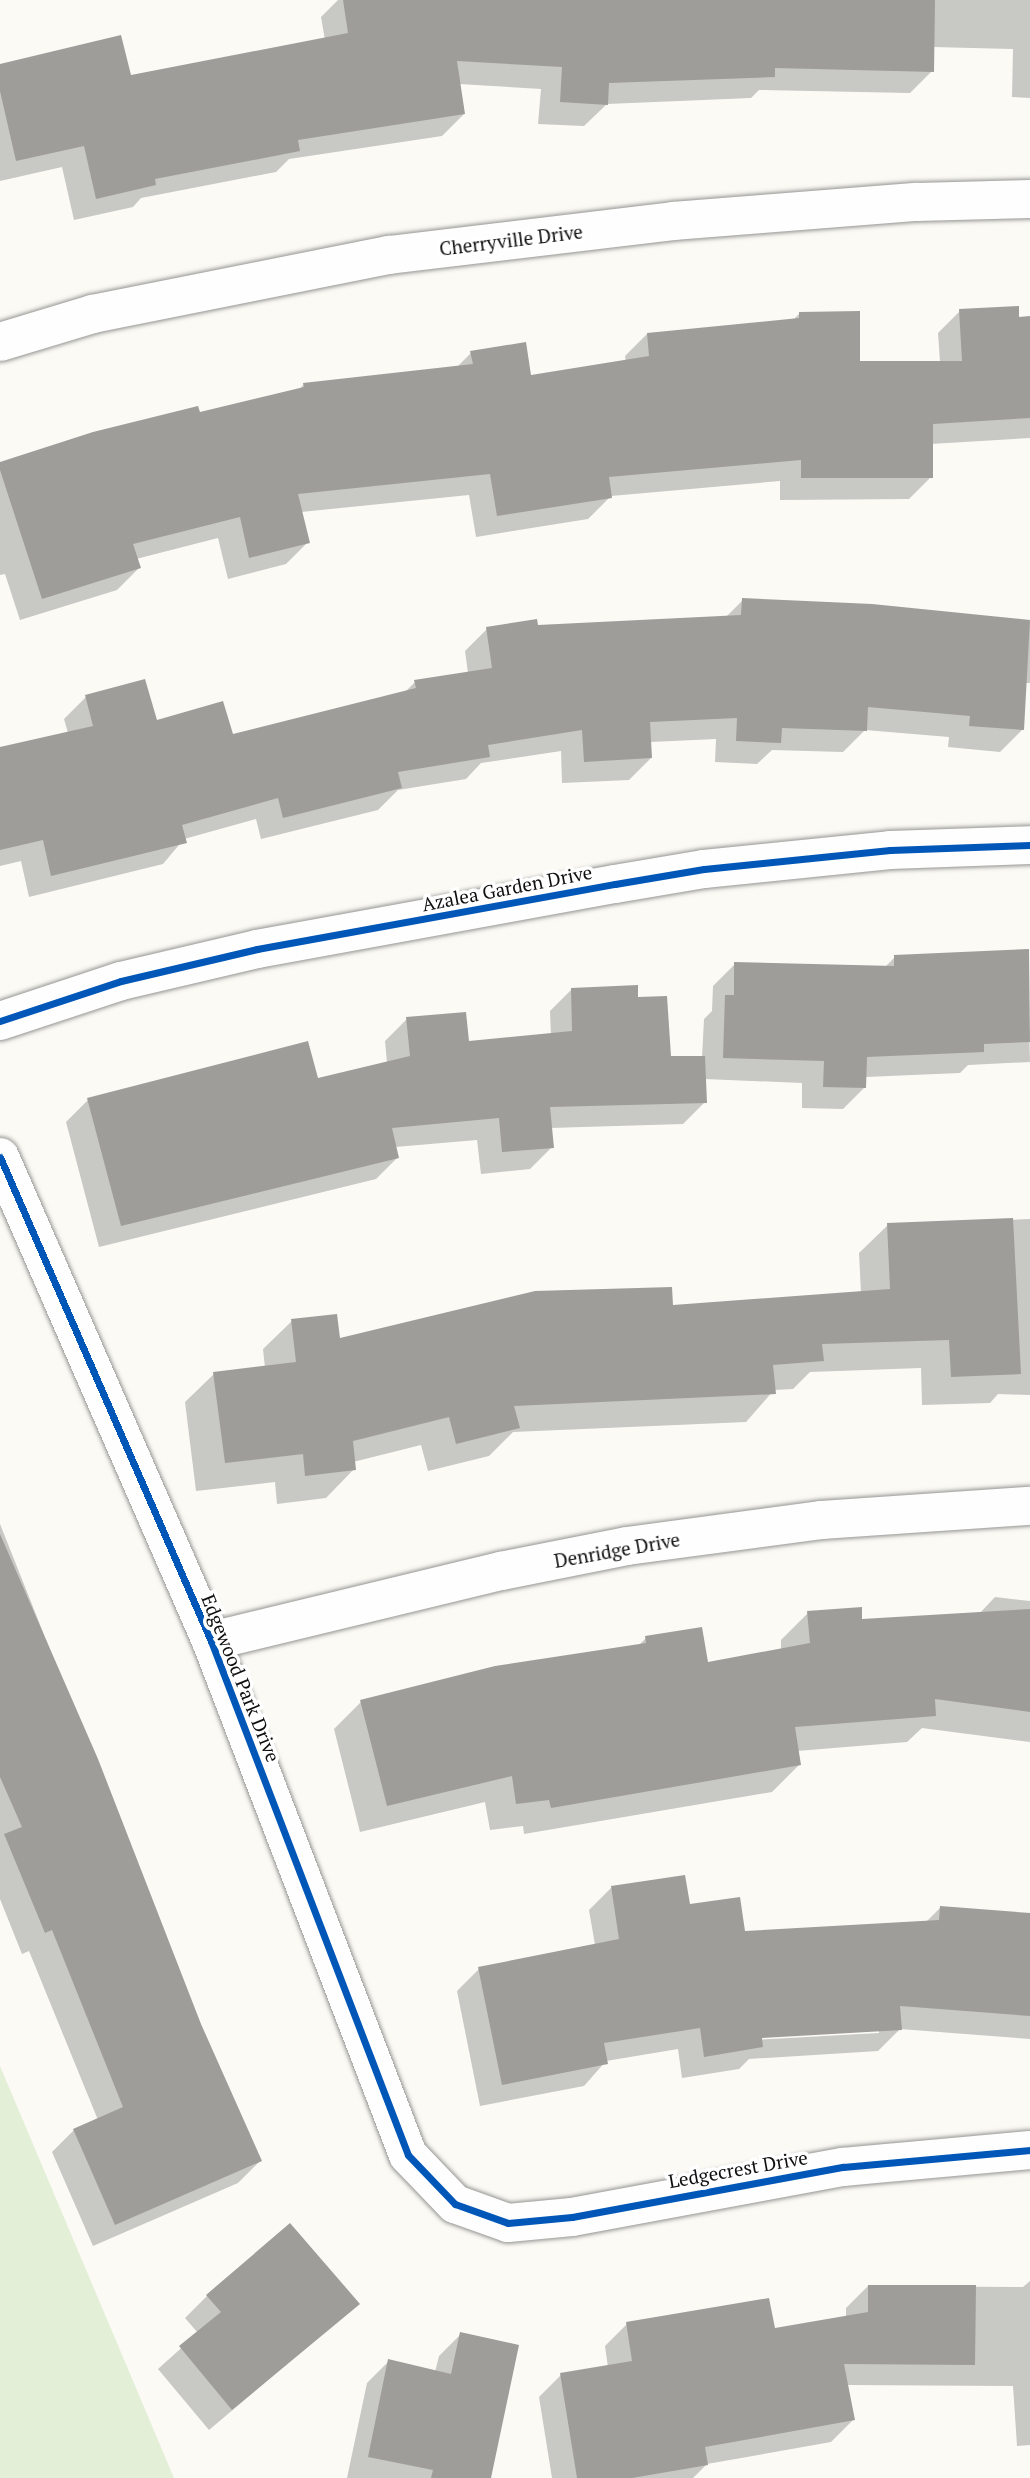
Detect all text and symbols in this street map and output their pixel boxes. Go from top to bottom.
street label: Cherryville Drive [438,220,584,260]
street label: Azalea Garden Drive [420,860,594,916]
street label: Denridge Drive [552,1528,682,1572]
street label: Edgewood Park Drive [197,1591,285,1765]
street label: Ledgecrest Drive [667,2146,809,2192]

